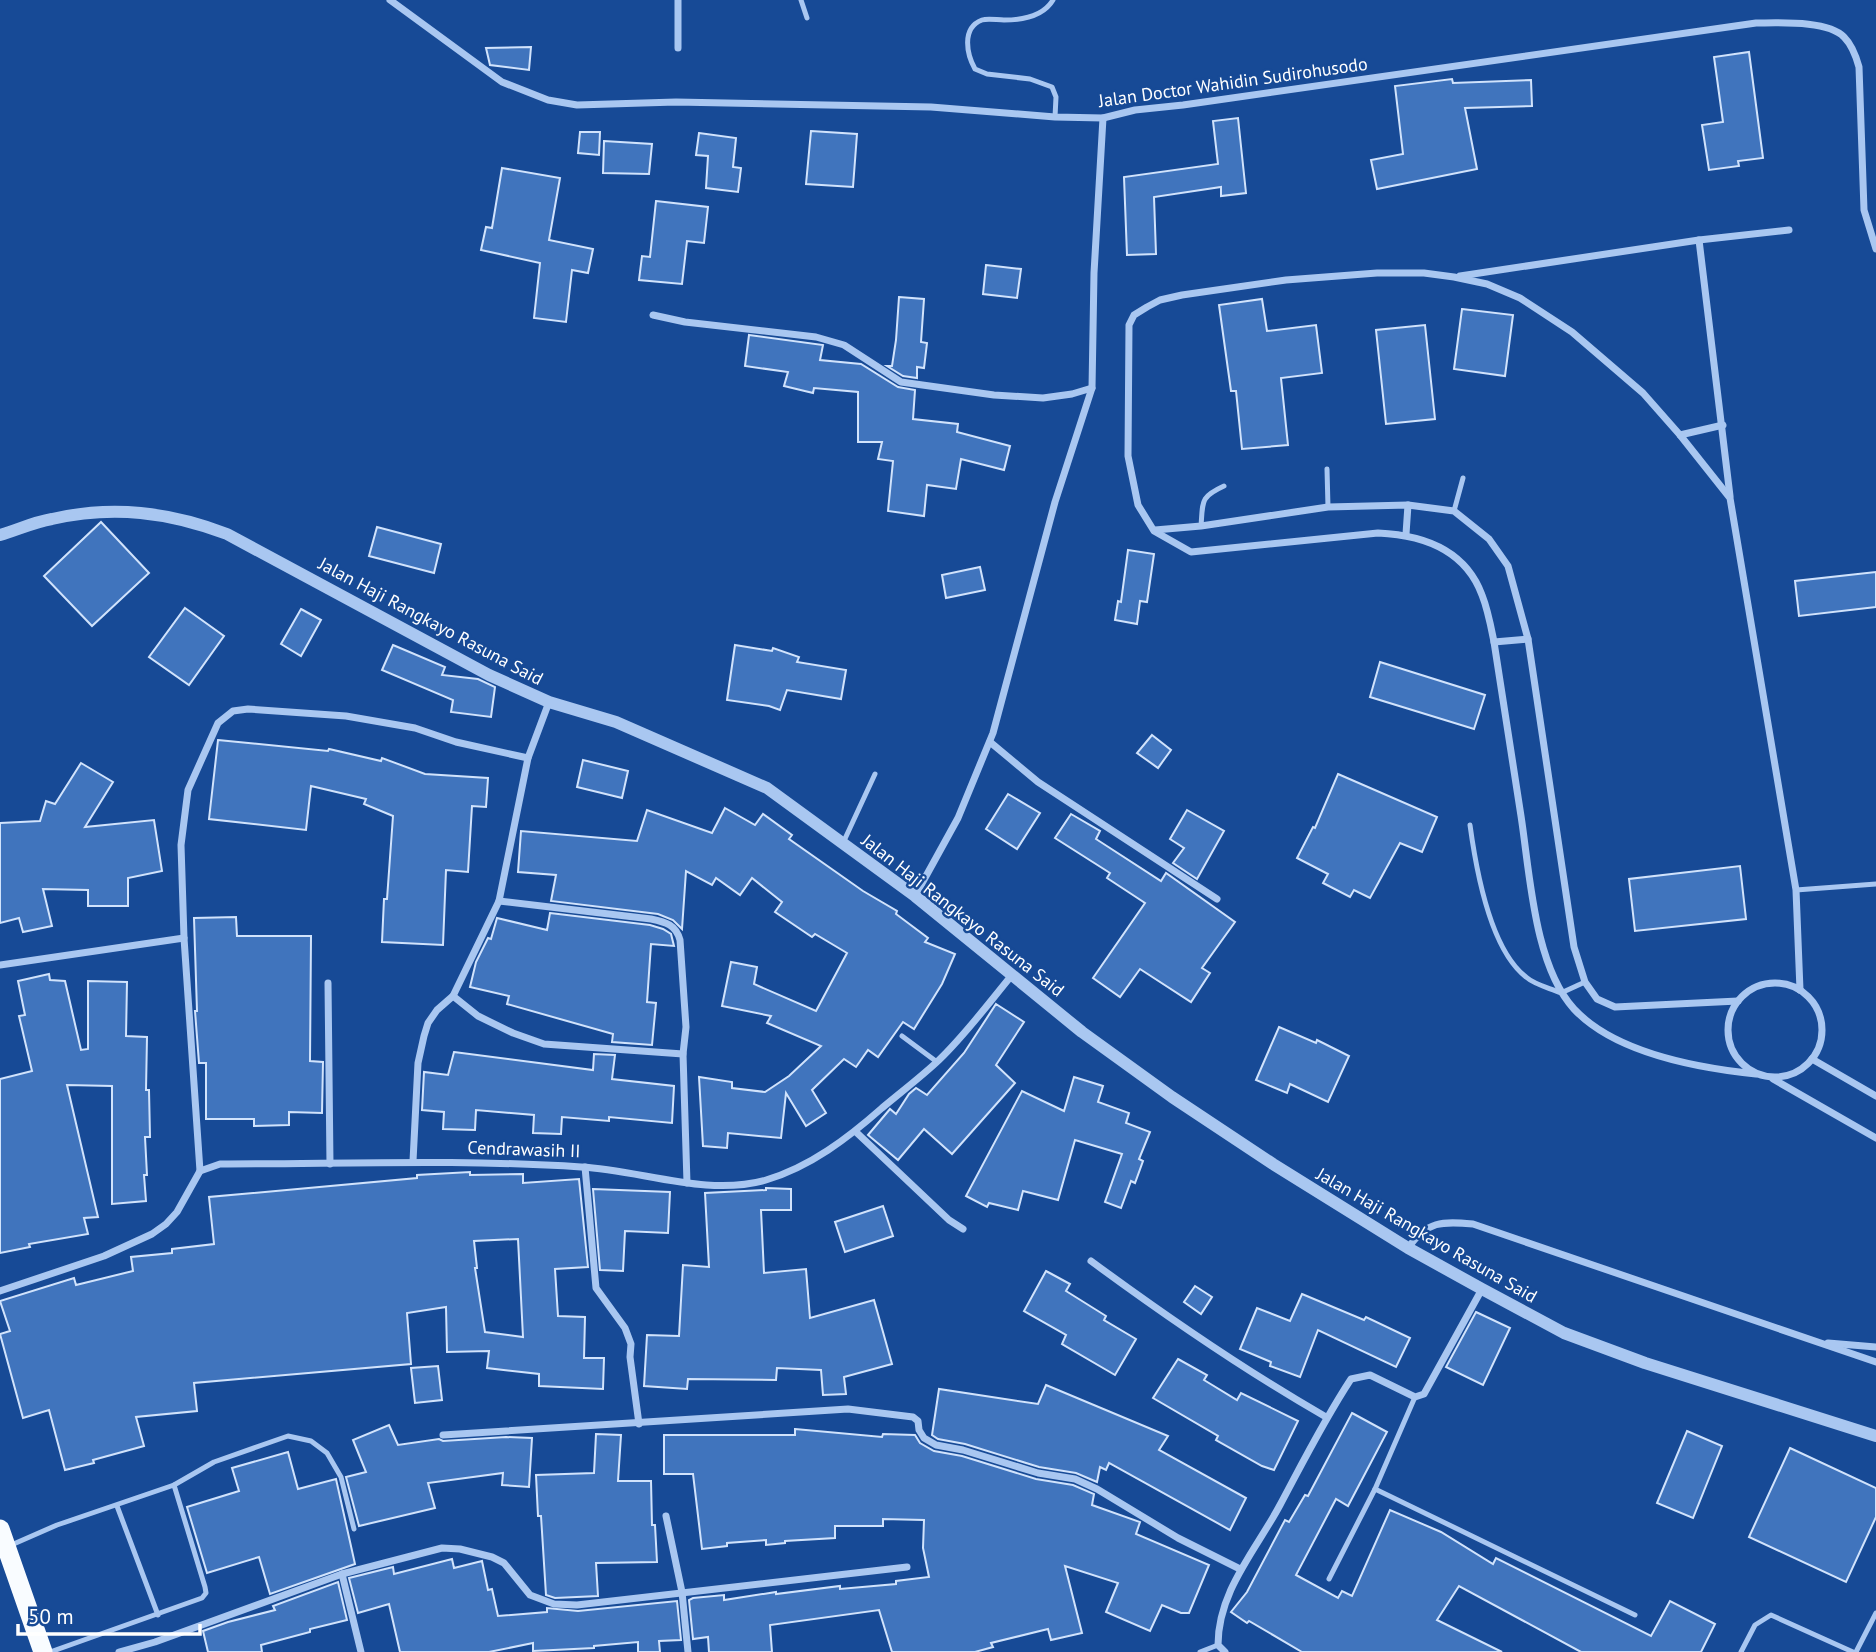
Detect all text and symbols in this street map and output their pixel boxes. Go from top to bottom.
street label: Jalan Doctor Wahidin Sudirohusodo [1096,52,1369,112]
street label: Jalan Haji Rangkayo Rasuna Said [314,551,547,690]
street label: Jalan Haji Rangkayo Rasuna Said [856,828,1069,1001]
street label: Cendrawasih II [467,1136,581,1162]
street label: Jalan Haji Rangkayo Rasuna Said [1312,1162,1541,1308]
scale bar [18,1592,200,1636]
text: 50 m [28,1603,74,1630]

